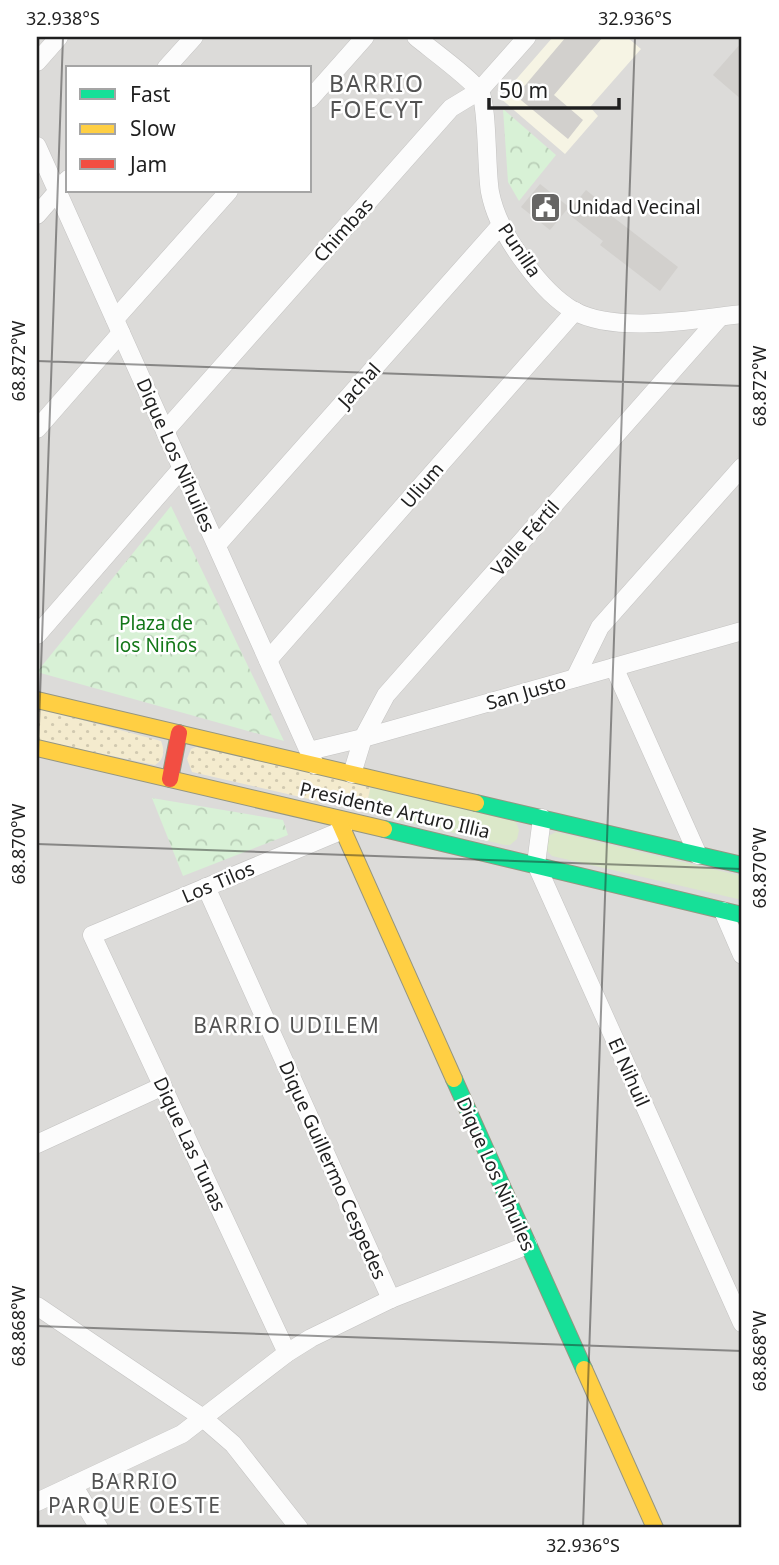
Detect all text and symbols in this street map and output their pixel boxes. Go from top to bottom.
text: 32.938°S [26,6,100,30]
text: 32.936°S [598,6,672,30]
legend [66,66,312,192]
scale bar [489,66,618,110]
district label: BARRIO FOECYT [329,67,425,125]
text: 50 m [499,76,548,104]
text: Fast [130,80,171,108]
text: Slow [130,114,176,142]
text: Jam [128,150,167,178]
public building icon: Unidad Vecinal [528,190,562,224]
street label: Chimbas [307,192,379,268]
place label: Unidad Vecinal [568,194,701,220]
street label: Punilla [492,218,548,282]
text: 68.872°W [6,320,30,401]
text: 68.872°W [747,345,771,426]
street label: Jachal [331,357,386,415]
street label: Dique Los Nihuiles [130,374,222,536]
street label: Ulium [395,456,449,514]
street label: Valle Fértil [485,495,565,581]
park label: Plaza de los Niños [115,610,197,658]
street label: San Justo [483,668,569,716]
street label: Presidente Arturo Illia [297,775,493,845]
text: 68.870°W [6,803,30,884]
text: 68.870°W [747,827,771,908]
street label: Los Tilos [178,855,258,909]
district label: BARRIO UDILEM [193,1011,381,1039]
street label: El Nihuil [602,1033,656,1111]
street label: Dique Guillermo Cespedes [273,1057,393,1283]
street label: Dique Las Tunas [147,1073,233,1215]
street label: Dique Los Nihuiles [450,1093,542,1255]
text: 68.868°W [6,1285,30,1366]
text: 68.868°W [747,1310,771,1391]
district label: BARRIO PARQUE OESTE [48,1467,222,1519]
text: 32.936°S [546,1533,620,1557]

